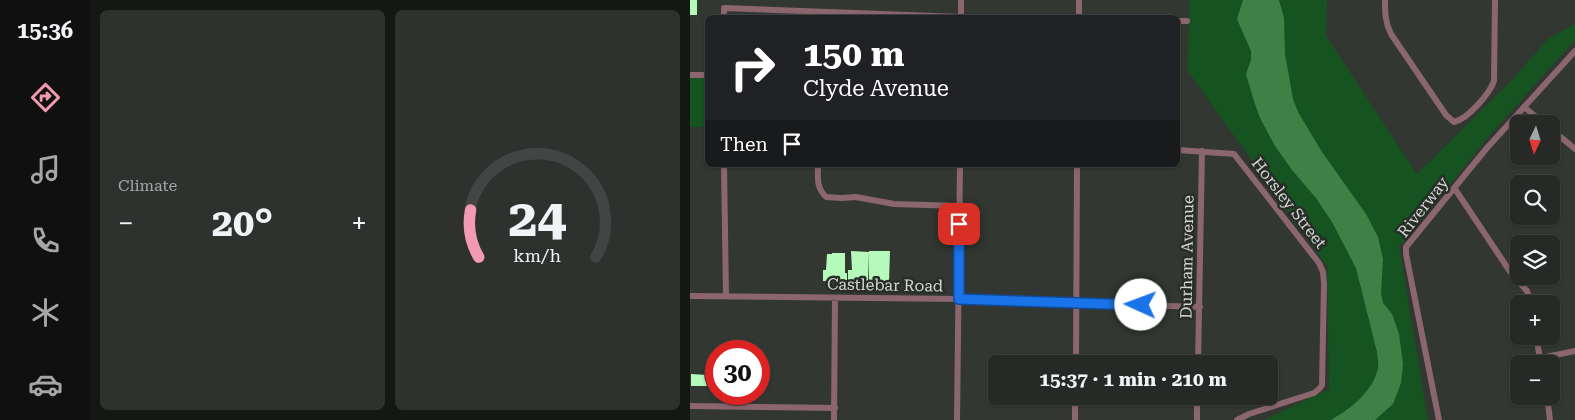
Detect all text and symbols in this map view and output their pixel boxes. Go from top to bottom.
text: 15:36 [17,18,73,43]
text: 150 m [803,34,904,75]
icon: right [720,35,785,100]
text: Clyde Avenue [803,76,949,101]
icon: directions [28,80,63,115]
north arrow [1510,115,1560,165]
map controls [1510,115,1560,405]
icon: arrive [778,130,806,158]
text: Then [720,133,768,156]
icon: music [28,152,63,187]
street label: Horsley Street [1248,154,1330,252]
street label: Riverway [1393,173,1453,241]
button: search [1510,175,1560,225]
text: Climate [118,176,177,195]
text: 24 [508,188,567,249]
street label: Durham Avenue [1176,195,1198,319]
text: 20° [212,201,273,245]
pin [938,203,980,245]
text: − [118,207,134,240]
text: + [351,207,367,240]
icon: arrive [945,210,973,238]
icon: phone [28,223,63,258]
button: layers [1510,235,1560,285]
text: km/h [514,245,562,266]
street label: Castlebar Road [827,274,943,296]
position arrow [1114,278,1166,330]
icon: climate [28,295,63,330]
button: + [1510,295,1560,345]
speed limit sign: 30 [705,340,770,405]
button: − [1510,355,1560,405]
icon: car [28,367,63,402]
text: 15:37 · 1 min · 210 m [1039,368,1227,391]

